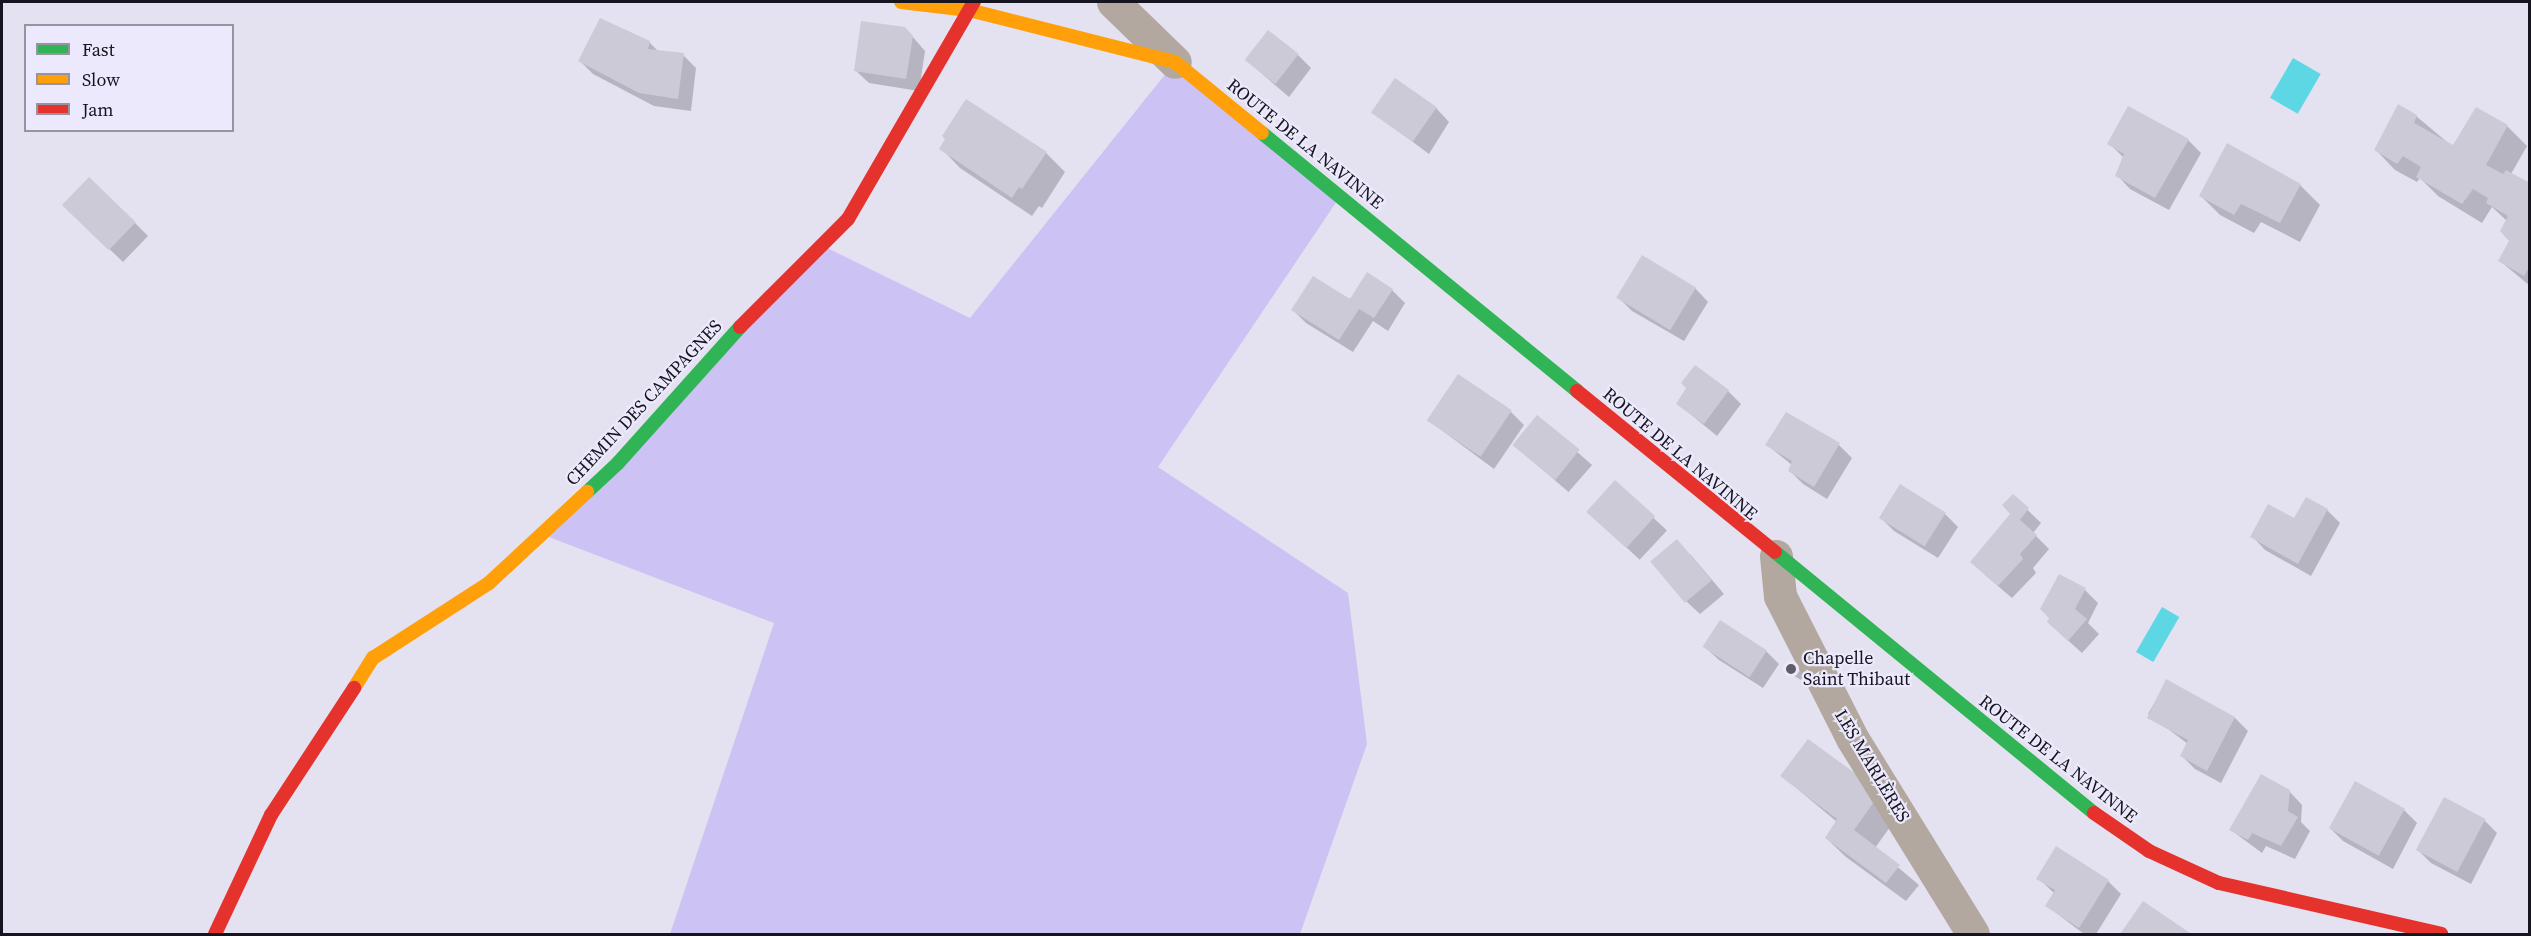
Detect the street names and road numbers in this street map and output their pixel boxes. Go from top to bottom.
street label: ROUTE DE LA NAVINNE [1222,74,1388,214]
street label: CHEMIN DES CAMPAGNES [562,316,726,490]
street label: ROUTE DE LA NAVINNE [1598,383,1762,525]
street label: ROUTE DE LA NAVINNE [1975,690,2141,828]
street label: LES MARLÈRES [1830,706,1914,826]

